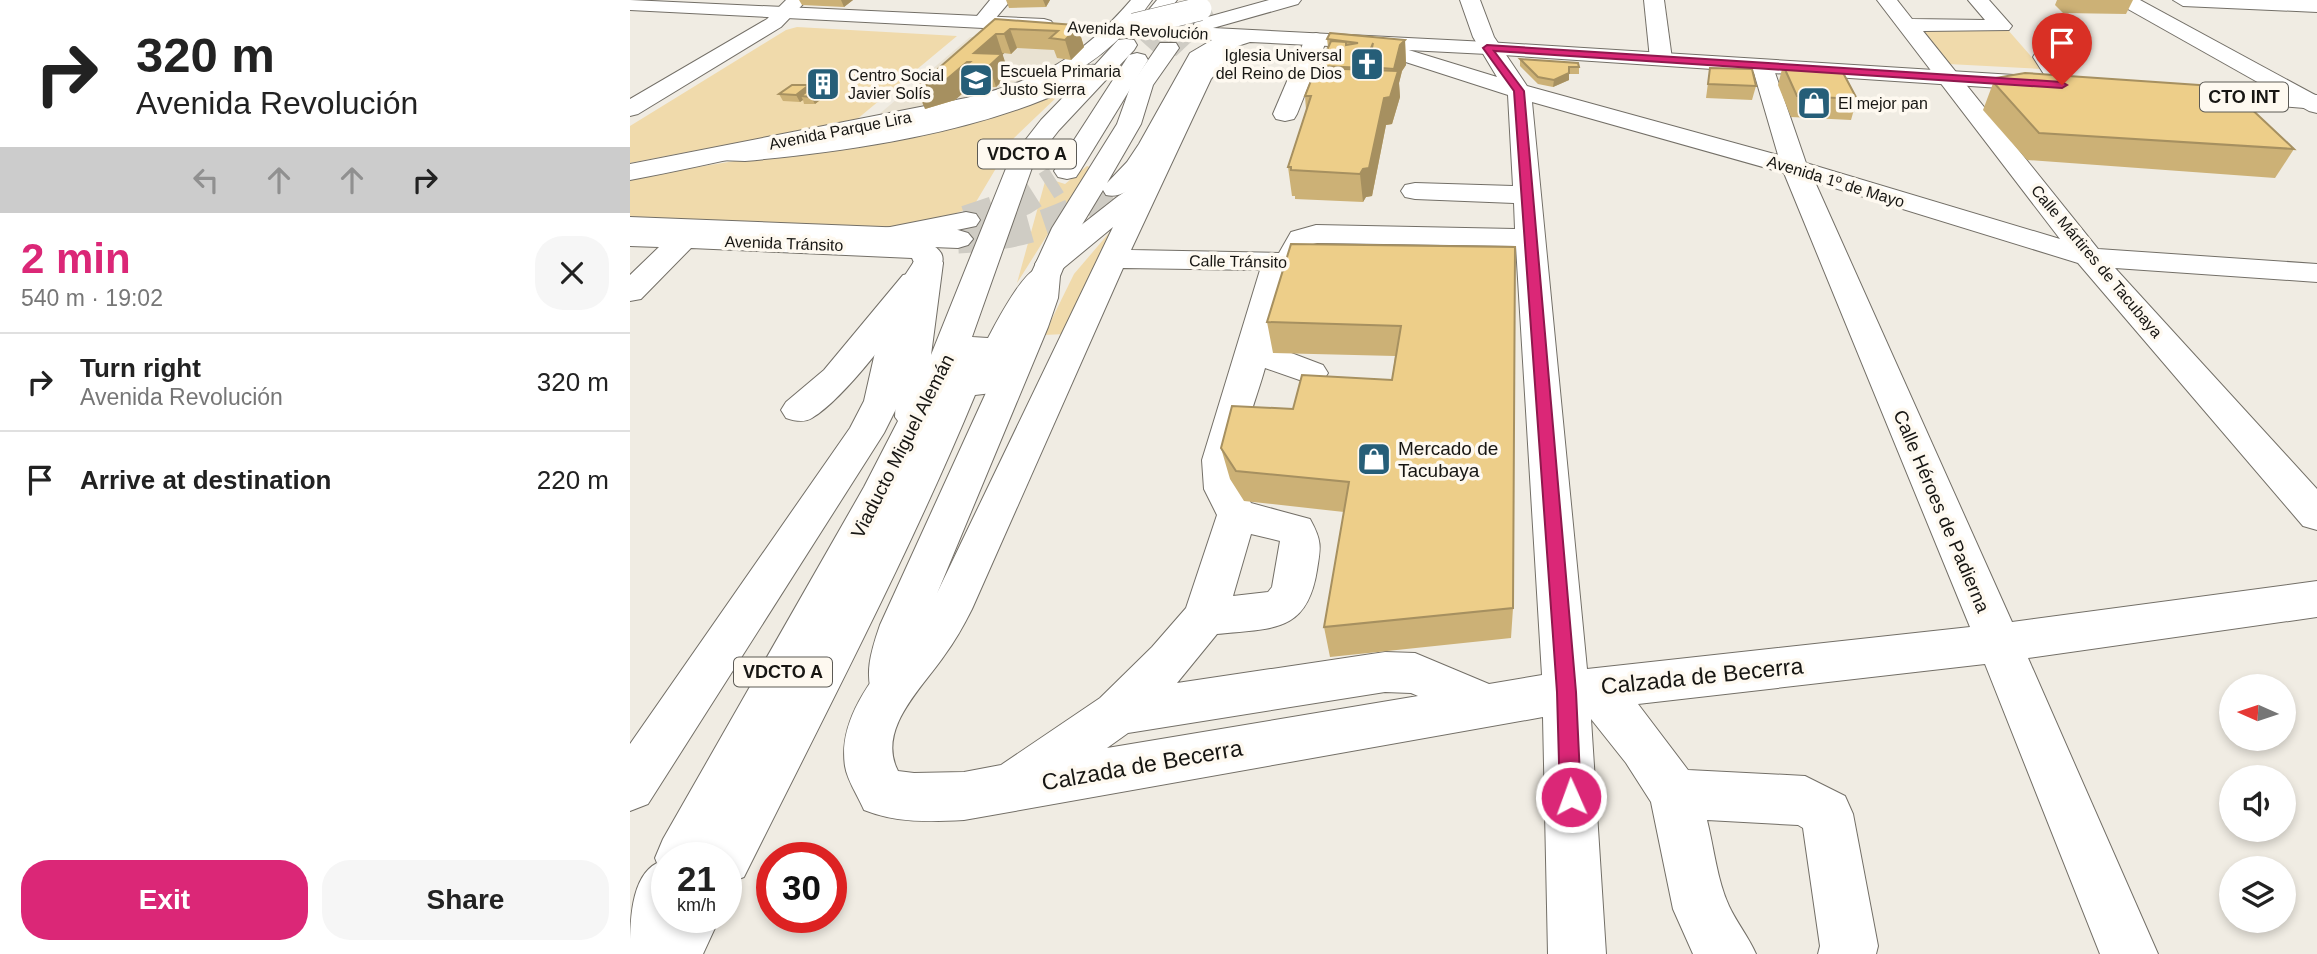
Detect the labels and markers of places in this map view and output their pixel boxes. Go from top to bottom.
pin [2032,13,2092,85]
church icon: Iglesia Universal del Reino de Dios [1348,45,1386,83]
place label: Iglesia Universal del Reino de Dios [1216,47,1342,82]
school or university icon: Escuela Primaria Justo Sierra [957,61,995,99]
place label: Escuela Primaria Justo Sierra [1000,63,1121,98]
building icon: Centro Social Javier Solís [804,65,842,103]
place label: Centro Social Javier Solís [848,67,944,102]
shop icon: El mejor pan [1795,84,1833,122]
place label: El mejor pan [1838,95,1928,112]
place label: Mercado de Tacubaya [1398,438,1498,481]
shop icon: Mercado de Tacubaya [1355,440,1393,478]

